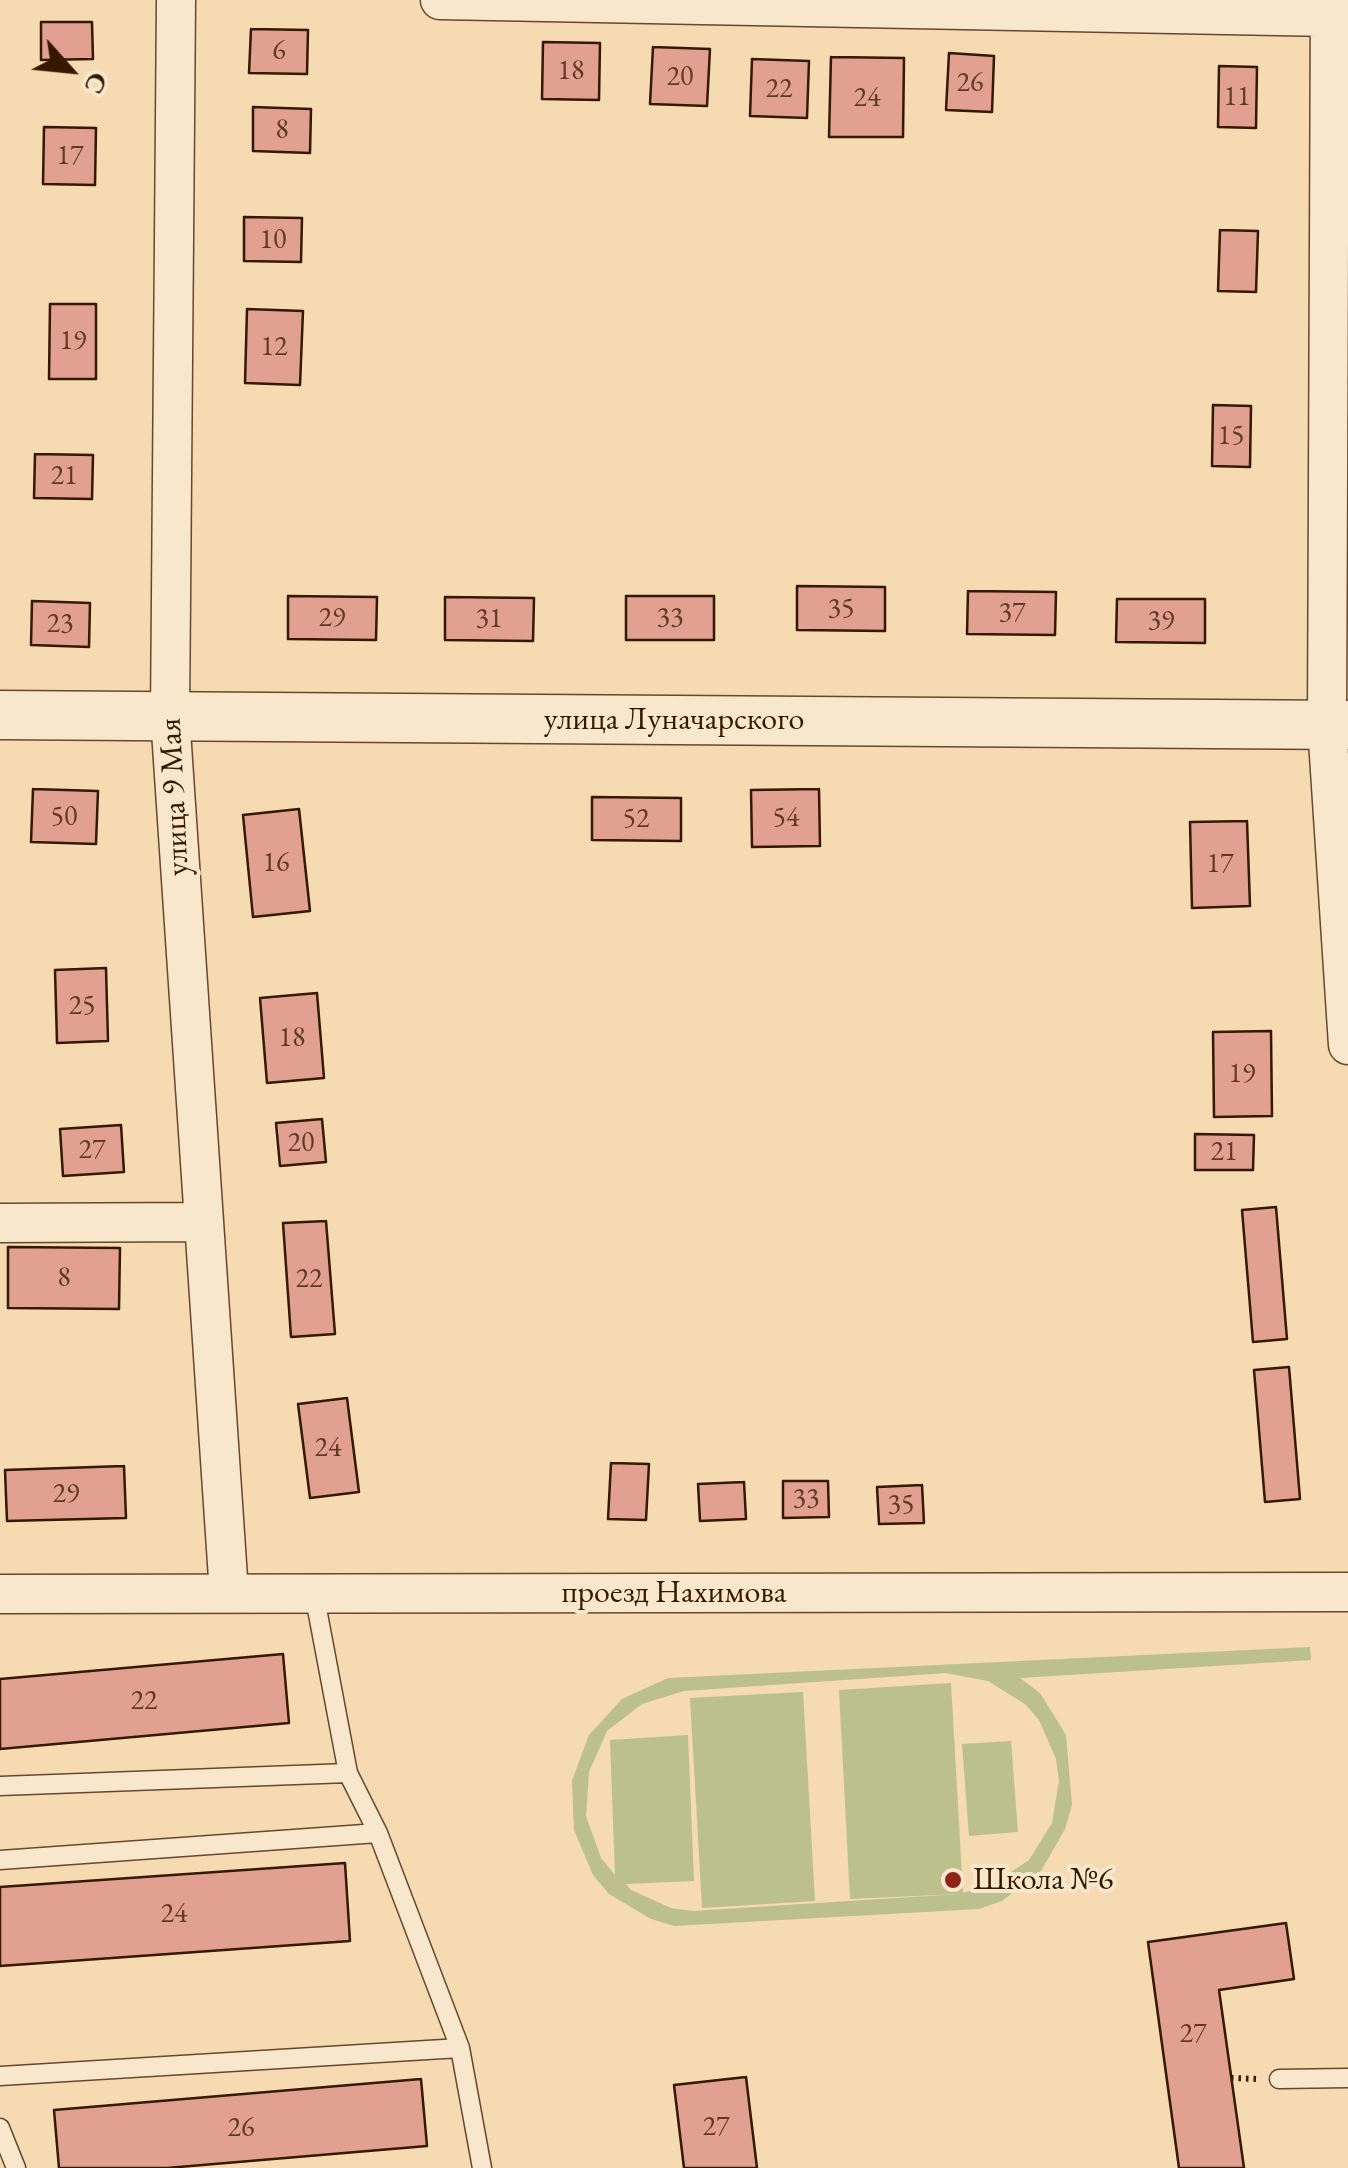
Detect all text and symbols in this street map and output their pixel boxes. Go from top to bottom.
north arrow [20,20,120,120]
house number: 6 [272,34,286,68]
house number: 18 [558,54,584,88]
house number: 20 [667,60,693,94]
house number: 26 [957,66,983,100]
text: С [76,67,117,101]
house number: 22 [766,72,792,106]
house number: 11 [1224,80,1250,114]
house number: 24 [854,81,880,115]
house number: 8 [275,113,289,147]
house number: 17 [57,139,83,173]
house number: 10 [260,223,286,257]
house number: 19 [60,324,86,358]
house number: 12 [261,330,287,364]
house number: 15 [1218,419,1244,453]
house number: 21 [51,459,77,493]
house number: 35 [828,592,854,626]
house number: 37 [999,596,1025,630]
house number: 29 [319,601,345,635]
house number: 33 [657,601,683,635]
house number: 31 [476,602,502,636]
house number: 39 [1148,604,1174,638]
house number: 23 [47,607,73,641]
street label: улица Луначарского [544,701,804,739]
street label: улица 9 Мая [152,717,198,877]
house number: 50 [51,800,77,834]
house number: 54 [773,801,799,835]
house number: 52 [623,802,649,836]
house number: 16 [263,846,289,880]
house number: 17 [1207,847,1233,881]
house number: 25 [69,989,95,1023]
house number: 18 [279,1021,305,1055]
house number: 19 [1229,1057,1255,1091]
house number: 20 [288,1126,314,1160]
house number: 27 [79,1133,105,1167]
house number: 21 [1211,1135,1237,1169]
house number: 8 [57,1261,71,1295]
house number: 22 [296,1262,322,1296]
house number: 24 [315,1431,341,1465]
house number: 29 [53,1477,79,1511]
house number: 33 [793,1482,819,1516]
house number: 35 [888,1488,914,1522]
street label: проезд Нахимова [561,1574,787,1612]
house number: 22 [131,1684,157,1718]
place label: Школа №6 [973,1861,1113,1899]
marker: Школа №6 [942,1869,964,1891]
house number: 24 [161,1897,187,1931]
house number: 27 [1180,2017,1206,2051]
house number: 27 [703,2110,729,2144]
house number: 26 [228,2111,254,2145]

